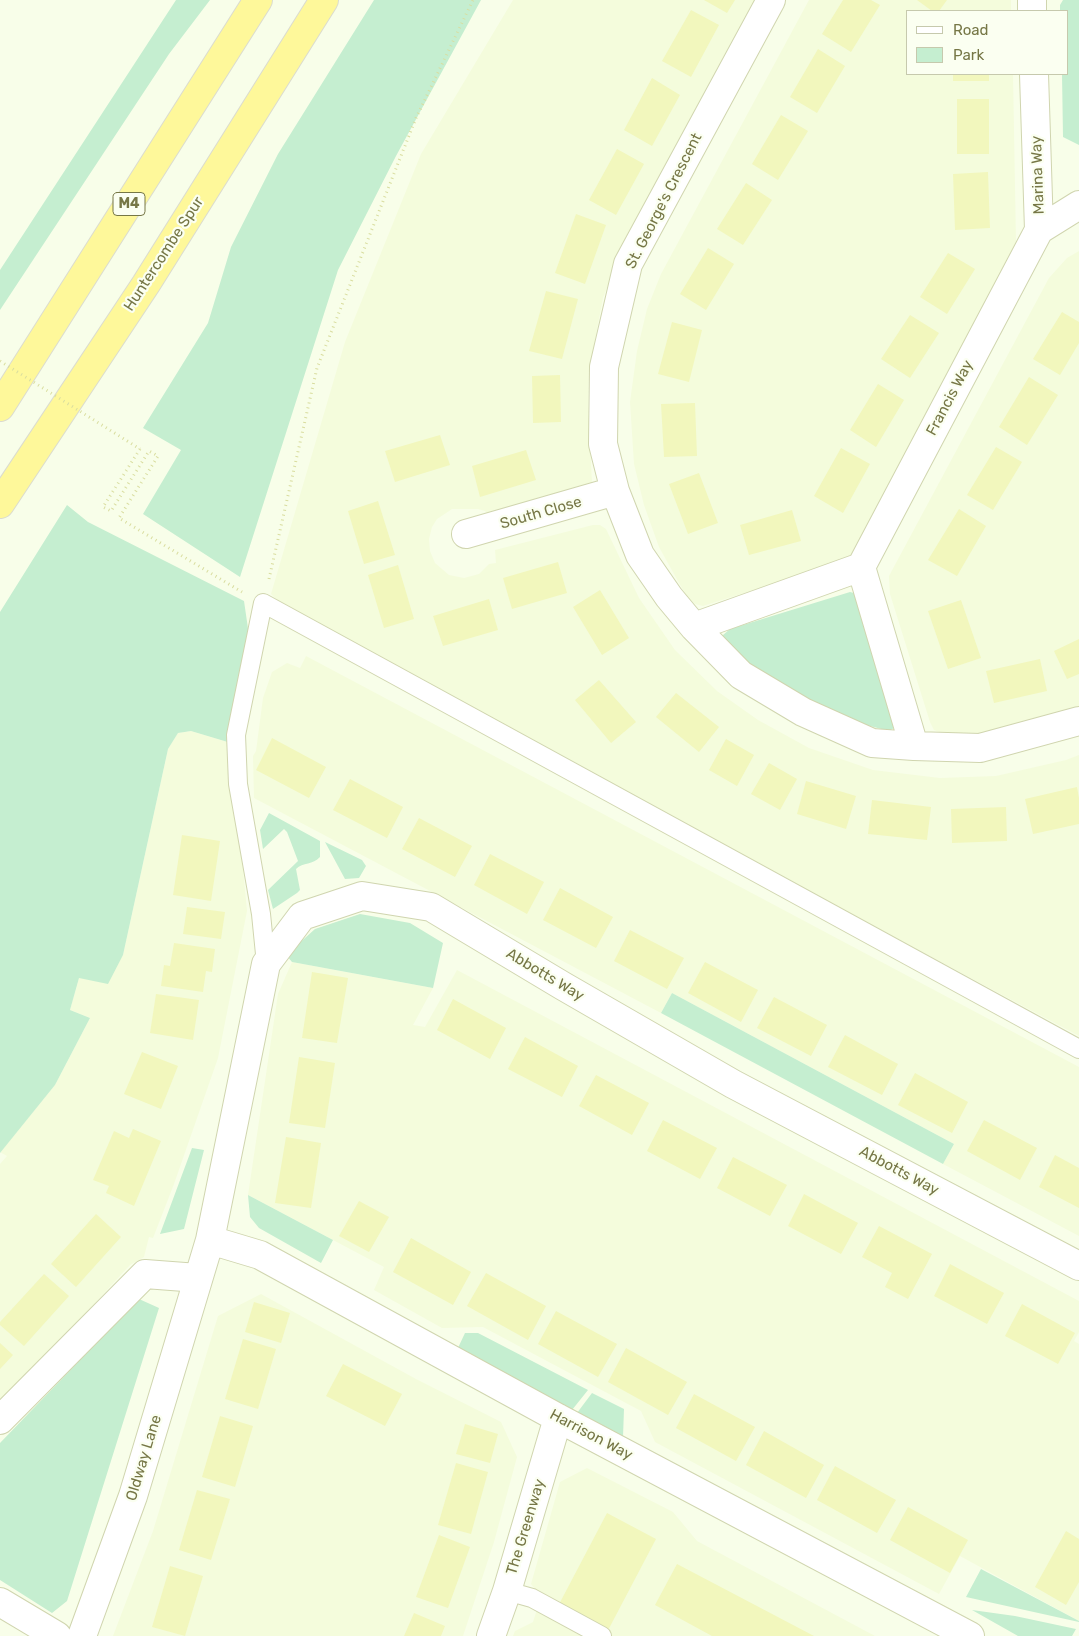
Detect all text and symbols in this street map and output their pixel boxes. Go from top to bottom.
legend [906,10,1069,75]
text: Road [953,21,989,39]
text: Park [953,46,984,64]
street label: St. George's Crescent [622,130,706,272]
street label: Marina Way [1028,135,1048,215]
road number: M4 [113,192,145,215]
street label: Huntercombe Spur [120,193,208,315]
street label: Francis Way [923,357,977,439]
street label: South Close [498,493,584,533]
street label: Abbotts Way [503,945,587,1005]
street label: Abbotts Way [856,1142,942,1200]
street label: Harrison Way [547,1406,635,1464]
street label: Oldway Lane [122,1413,166,1503]
street label: The Greenway [503,1477,549,1577]

